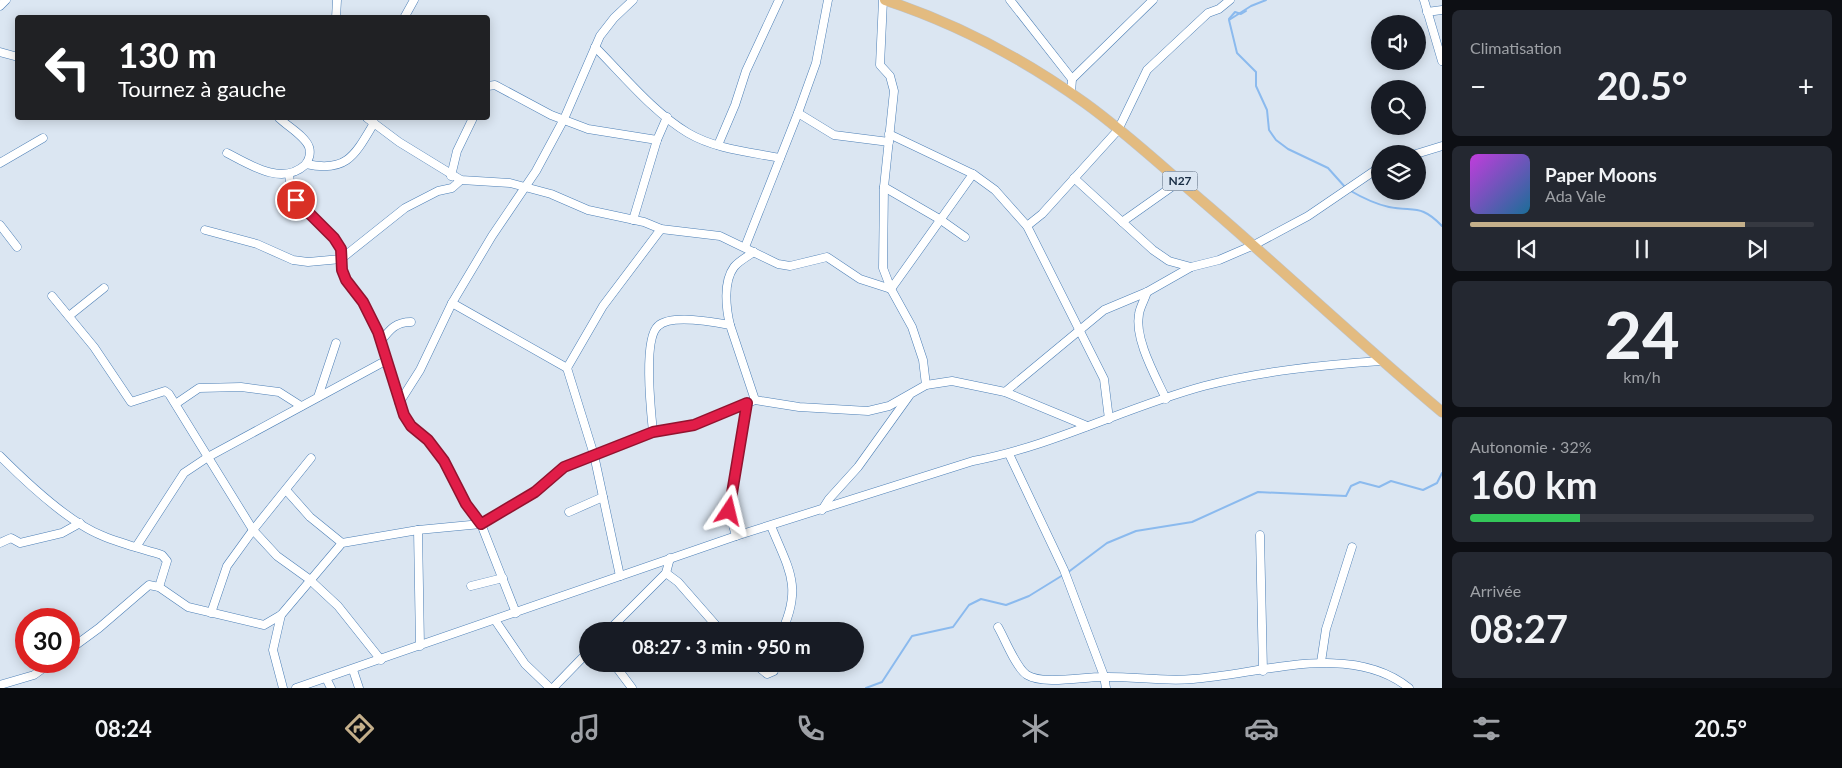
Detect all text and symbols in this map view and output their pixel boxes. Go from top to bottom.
map controls [1371,15,1426,200]
button: sound [1371,15,1426,70]
text: 130 m [118,33,217,75]
icon: left [35,35,100,100]
text: Climatisation [1470,38,1562,57]
text: 20.5° [1597,62,1687,108]
text: − [1470,69,1486,103]
text: + [1798,69,1814,103]
text: Tournez à gauche [118,75,286,102]
button: search [1371,80,1426,135]
button: layers [1371,145,1426,200]
text: Paper Moons [1545,163,1657,186]
road number: N27 [1162,172,1198,190]
pin [275,179,317,221]
icon: arrive [282,186,310,214]
text: Ada Vale [1545,186,1606,205]
icon: previous [1513,235,1541,263]
icon: pause [1628,235,1656,263]
icon: next [1743,235,1771,263]
text: 24 [1604,295,1680,373]
text: km/h [1623,367,1661,386]
text: Autonomie · 32% [1470,437,1592,456]
text: 160 km [1470,461,1598,507]
position arrow [702,484,754,536]
text: Arrivée [1470,581,1521,600]
text: 08:27 [1470,605,1568,651]
speed limit sign: 30 [15,608,80,673]
text: 08:27 · 3 min · 950 m [632,635,811,658]
icon: directions [342,711,377,746]
icon: music [568,711,603,746]
icon: phone [793,711,828,746]
icon: climate [1018,711,1053,746]
icon: car [1244,711,1279,746]
icon: filters [1469,711,1504,746]
text: 08:24 [95,715,152,742]
text: 20.5° [1694,715,1747,742]

